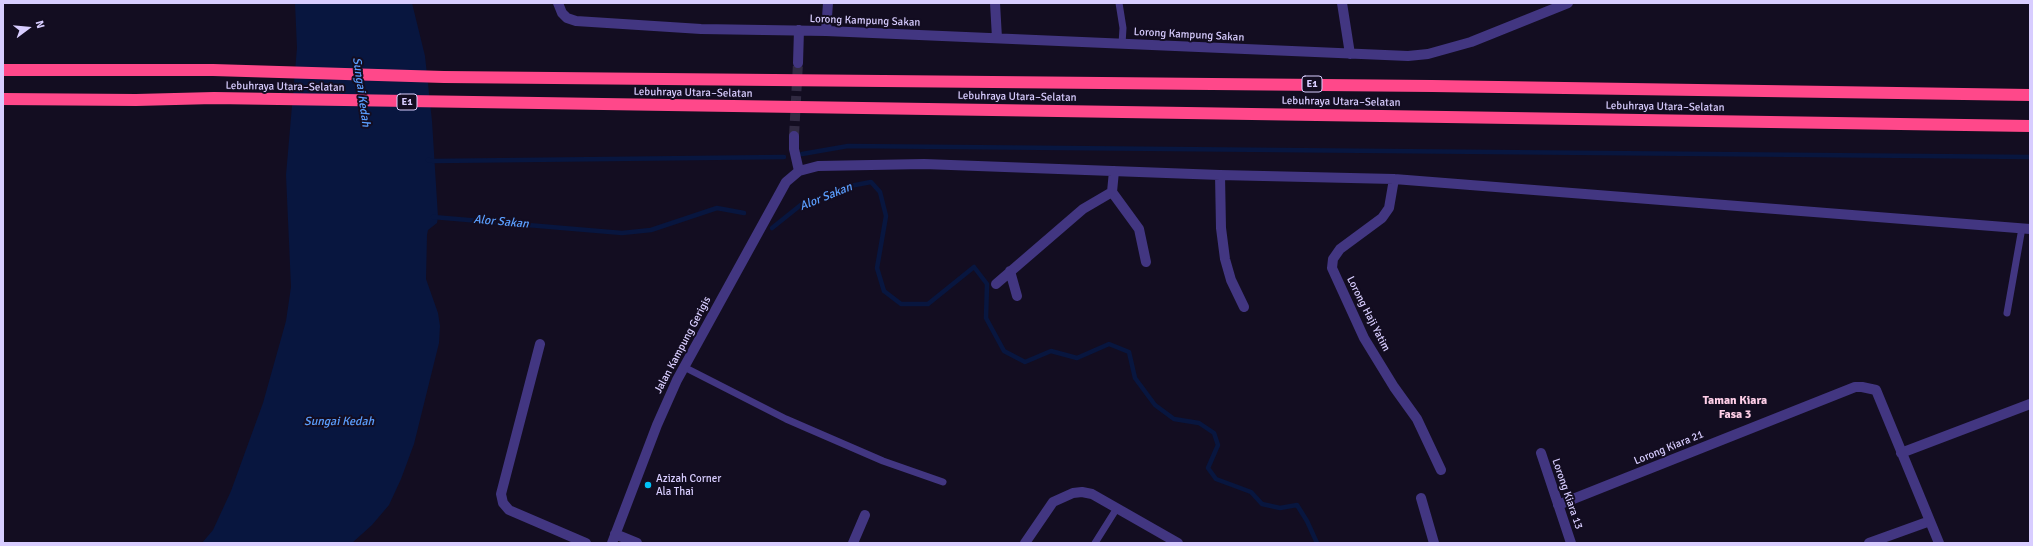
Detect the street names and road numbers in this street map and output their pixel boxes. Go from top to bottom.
street label: Lorong Kampung Sakan [809,12,921,30]
street label: Lorong Kampung Sakan [1133,26,1245,44]
road number: E1 [1302,76,1322,92]
street label: Lebuhraya Utara–Selatan [225,79,345,95]
street label: Lebuhraya Utara–Selatan [633,85,753,101]
street label: Lebuhraya Utara–Selatan [957,89,1077,105]
road number: E1 [397,94,417,110]
street label: Lebuhraya Utara–Selatan [1281,94,1401,110]
street label: Lebuhraya Utara–Selatan [1605,99,1725,115]
street label: Lorong Haji Yatim [1343,274,1393,354]
street label: Jalan Kampung Gerigis [652,294,714,396]
street label: Lorong Kiara 21 [1632,428,1706,468]
street label: Lorong Kiara 13 [1549,457,1585,531]

